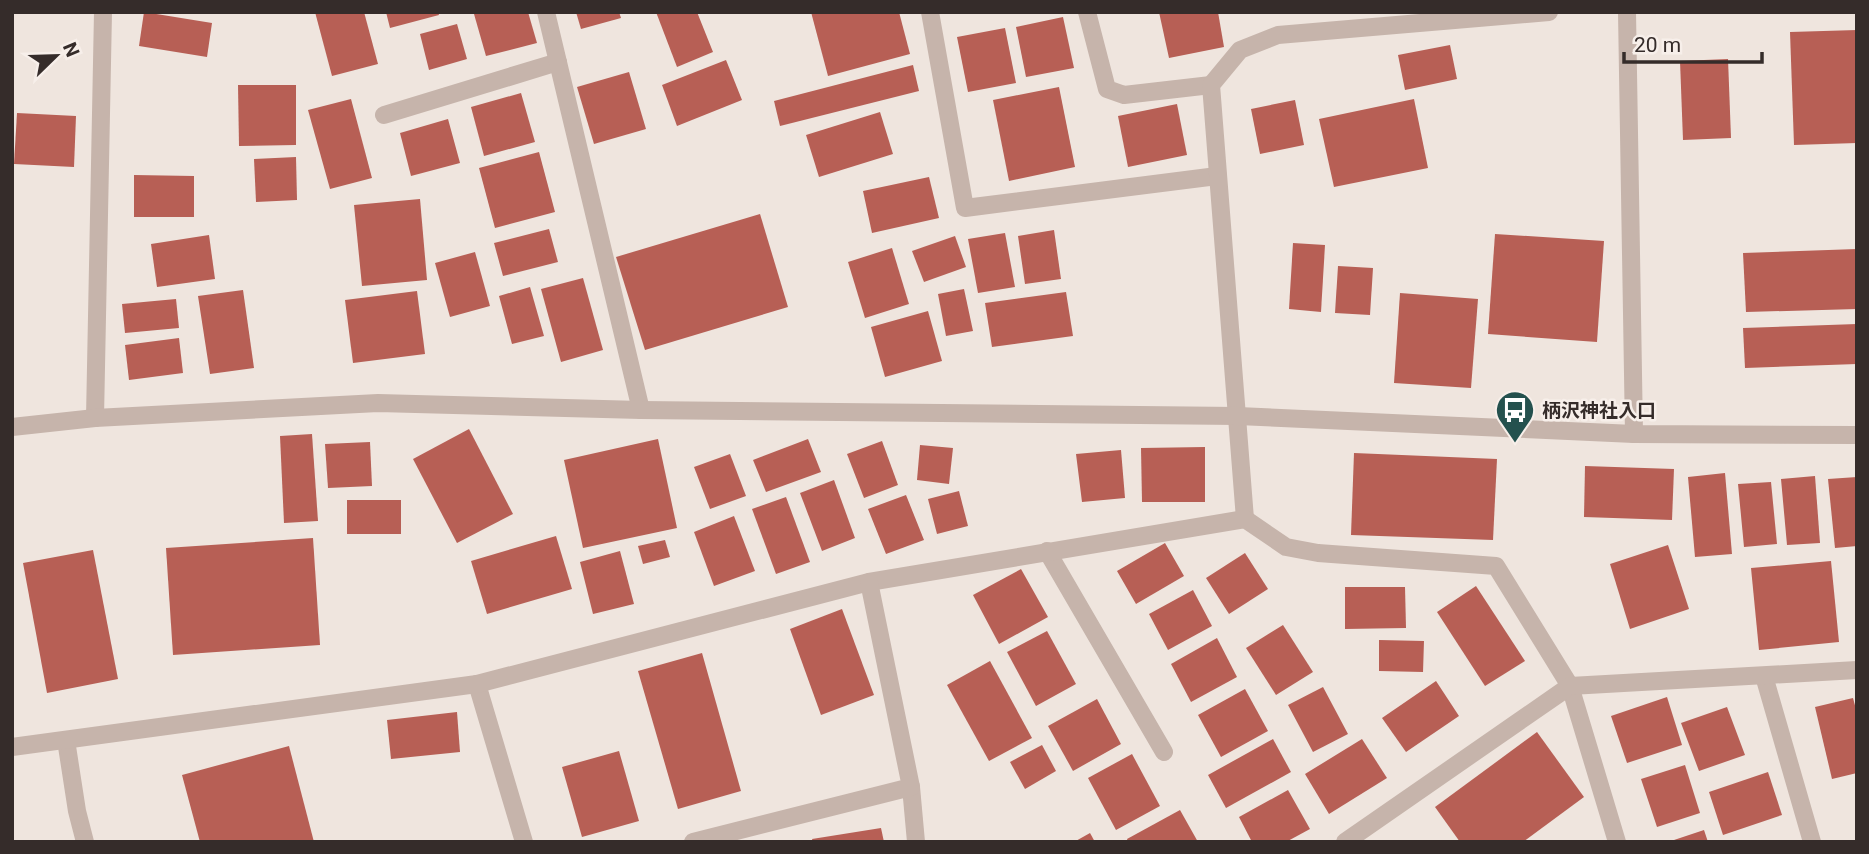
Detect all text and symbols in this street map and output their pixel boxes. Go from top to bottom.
north arrow [21,21,91,91]
scale bar [1624,21,1762,65]
text: 20 m [1634,33,1681,57]
text: N [58,39,84,60]
bus stop icon: 柄沢神社入口 [1494,389,1536,444]
place label: 柄沢神社入口 [1542,399,1656,422]

